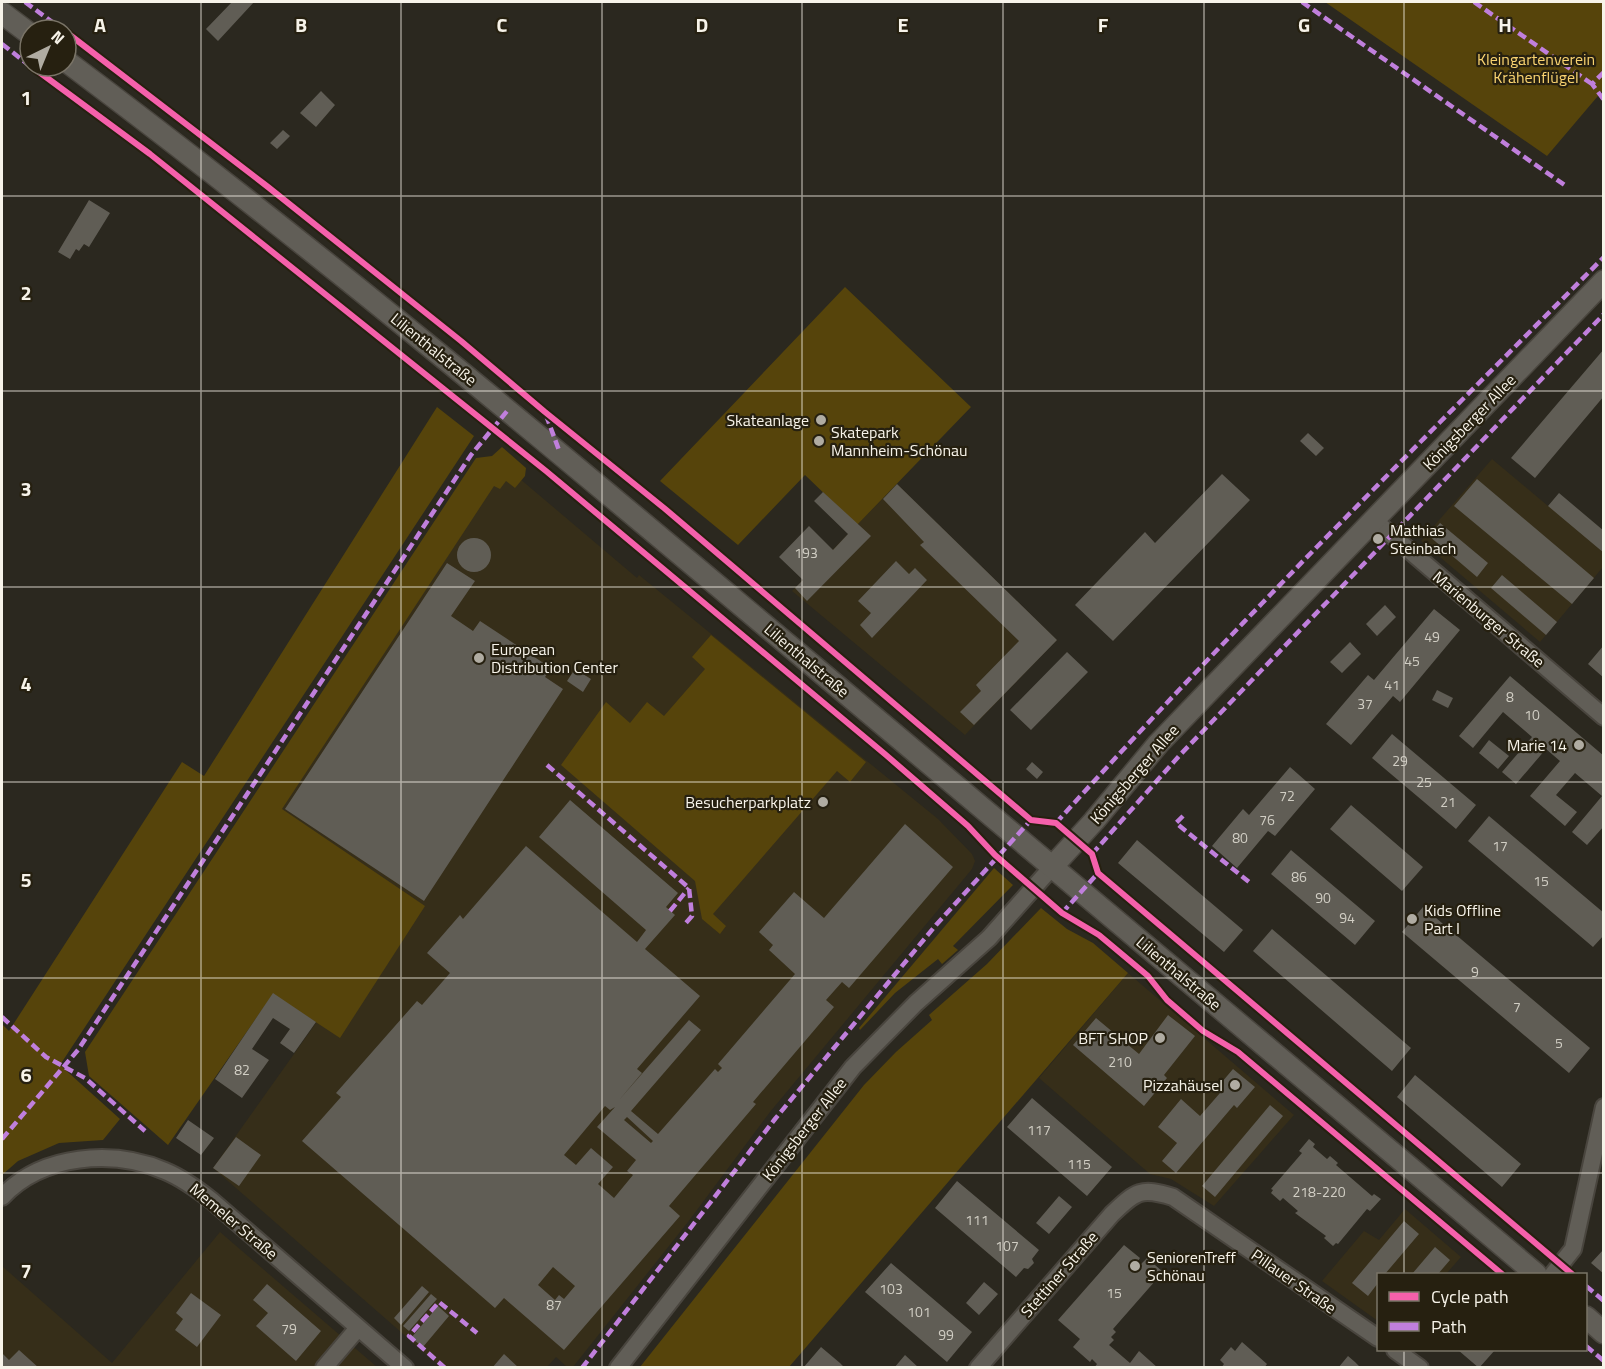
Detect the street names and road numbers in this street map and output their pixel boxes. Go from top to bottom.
street label: Lilienthalstraße [386,307,482,391]
street label: Königsberger Allee [1417,369,1521,475]
street label: Marienburger Straße [1428,565,1550,673]
street label: Lilienthalstraße [759,617,855,703]
street label: Königsberger Allee [1084,719,1184,829]
street label: Lilienthalstraße [1131,930,1227,1016]
street label: Königsberger Allee [756,1072,852,1186]
street label: Memeler Straße [185,1177,283,1265]
street label: Stettiner Straße [1015,1226,1103,1322]
street label: Pillauer Straße [1247,1243,1341,1319]

